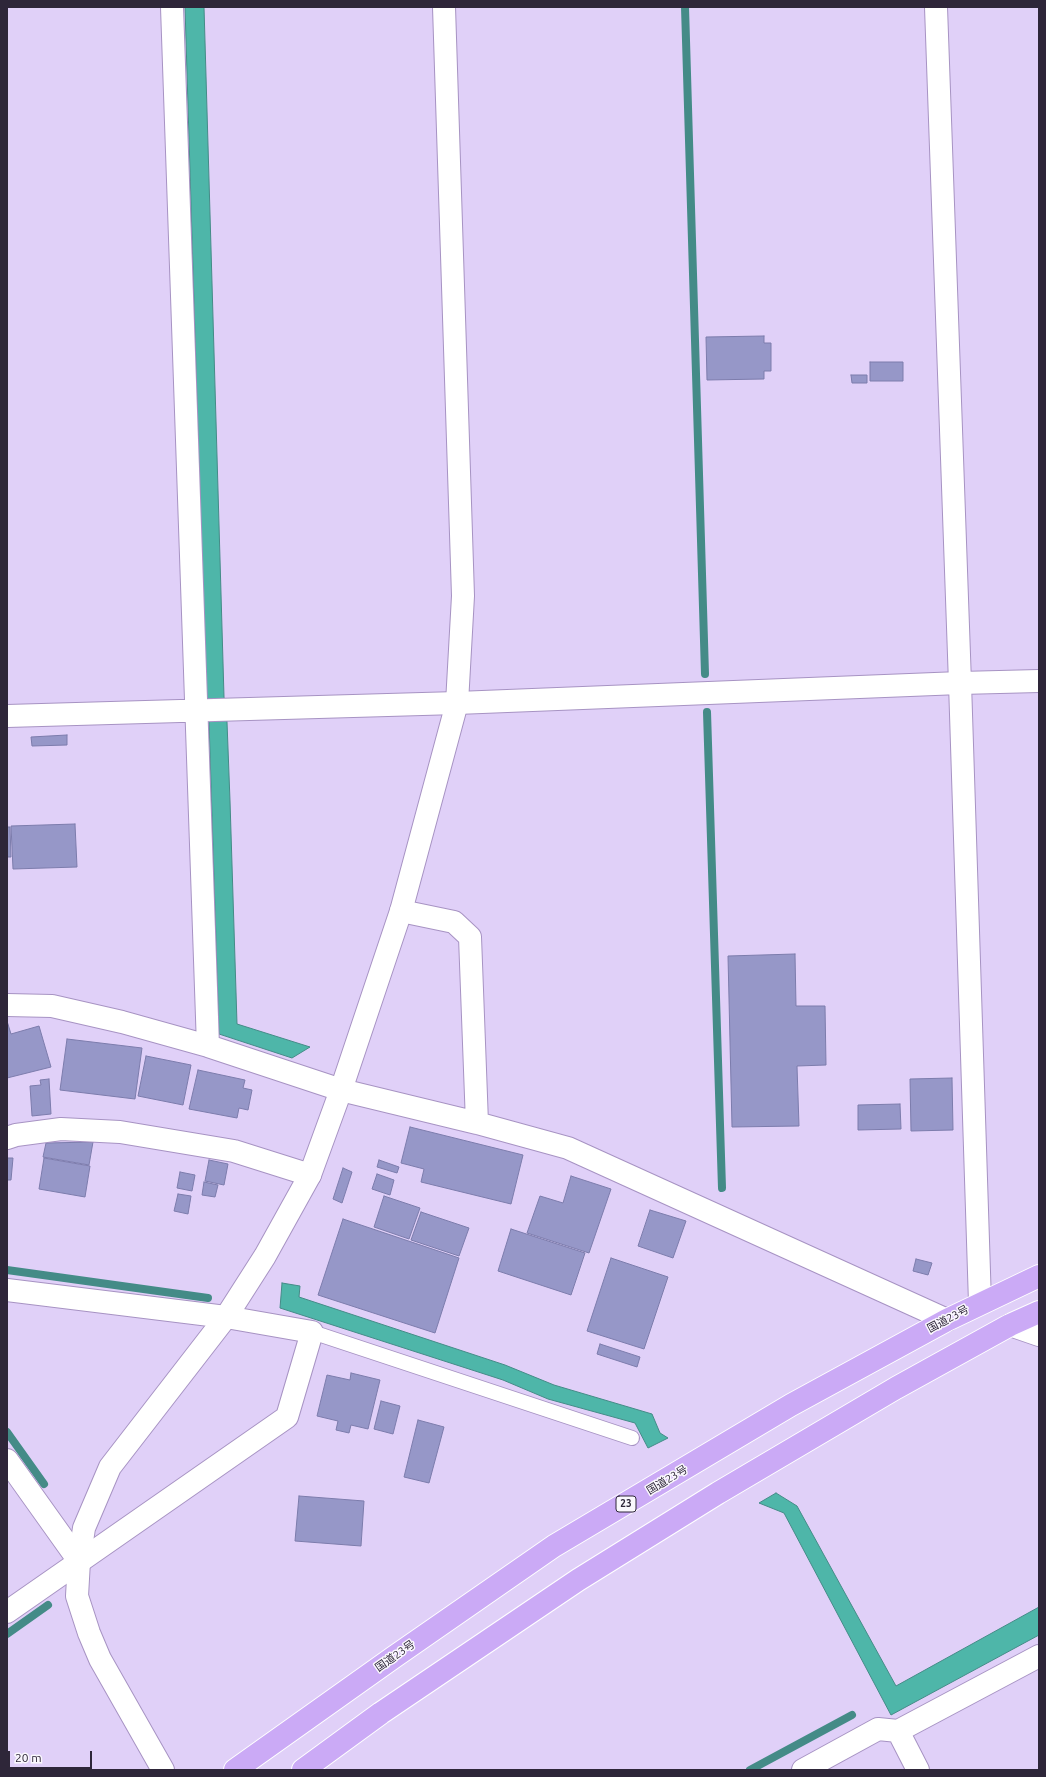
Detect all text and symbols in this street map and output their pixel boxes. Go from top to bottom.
street label: 国道23号 [925,1303,971,1335]
street label: 国道23号 [644,1463,690,1497]
road number: 23 [616,1496,636,1512]
street label: 国道23号 [373,1638,417,1674]
scale bar [10,1743,94,1769]
text: 20 m [15,1751,42,1764]

